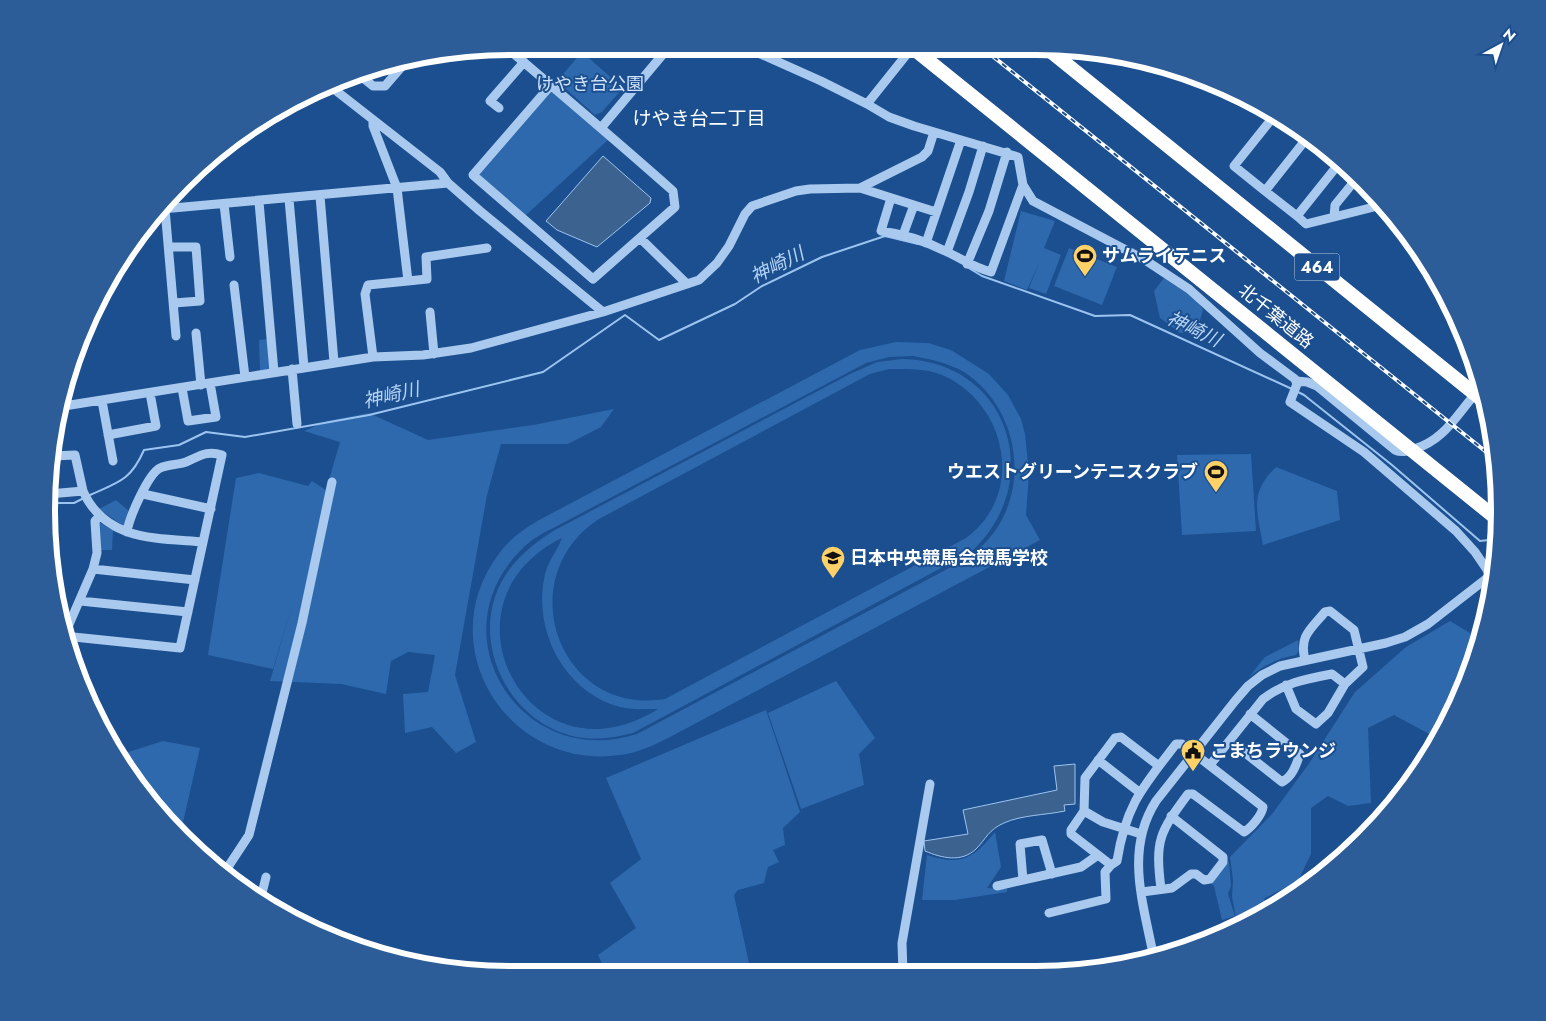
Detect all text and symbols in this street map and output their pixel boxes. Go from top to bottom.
north arrow [1476,20,1526,70]
text: N [1499,24,1520,46]
park label: けやき台公園 [536,71,644,97]
district label: けやき台二丁目 [632,105,766,132]
water label: 神崎川 [745,239,810,290]
sports icon: サムライテニス [1072,243,1098,277]
place label: サムライテニス [1102,243,1226,269]
road number: 464 [1294,253,1340,280]
street label: 北千葉道路 [1233,278,1319,354]
water label: 神崎川 [1162,305,1227,354]
water label: 神崎川 [360,375,424,415]
place label: ウエストグリーンテニスクラブ [947,459,1198,485]
sports icon: ウエストグリーンテニスクラブ [1203,459,1229,493]
school or university icon: 日本中央競馬会競馬学校 [820,545,846,579]
place label: 日本中央競馬会競馬学校 [850,545,1048,571]
public building icon: こまちラウンジ [1180,738,1206,772]
place label: こまちラウンジ [1210,738,1336,764]

